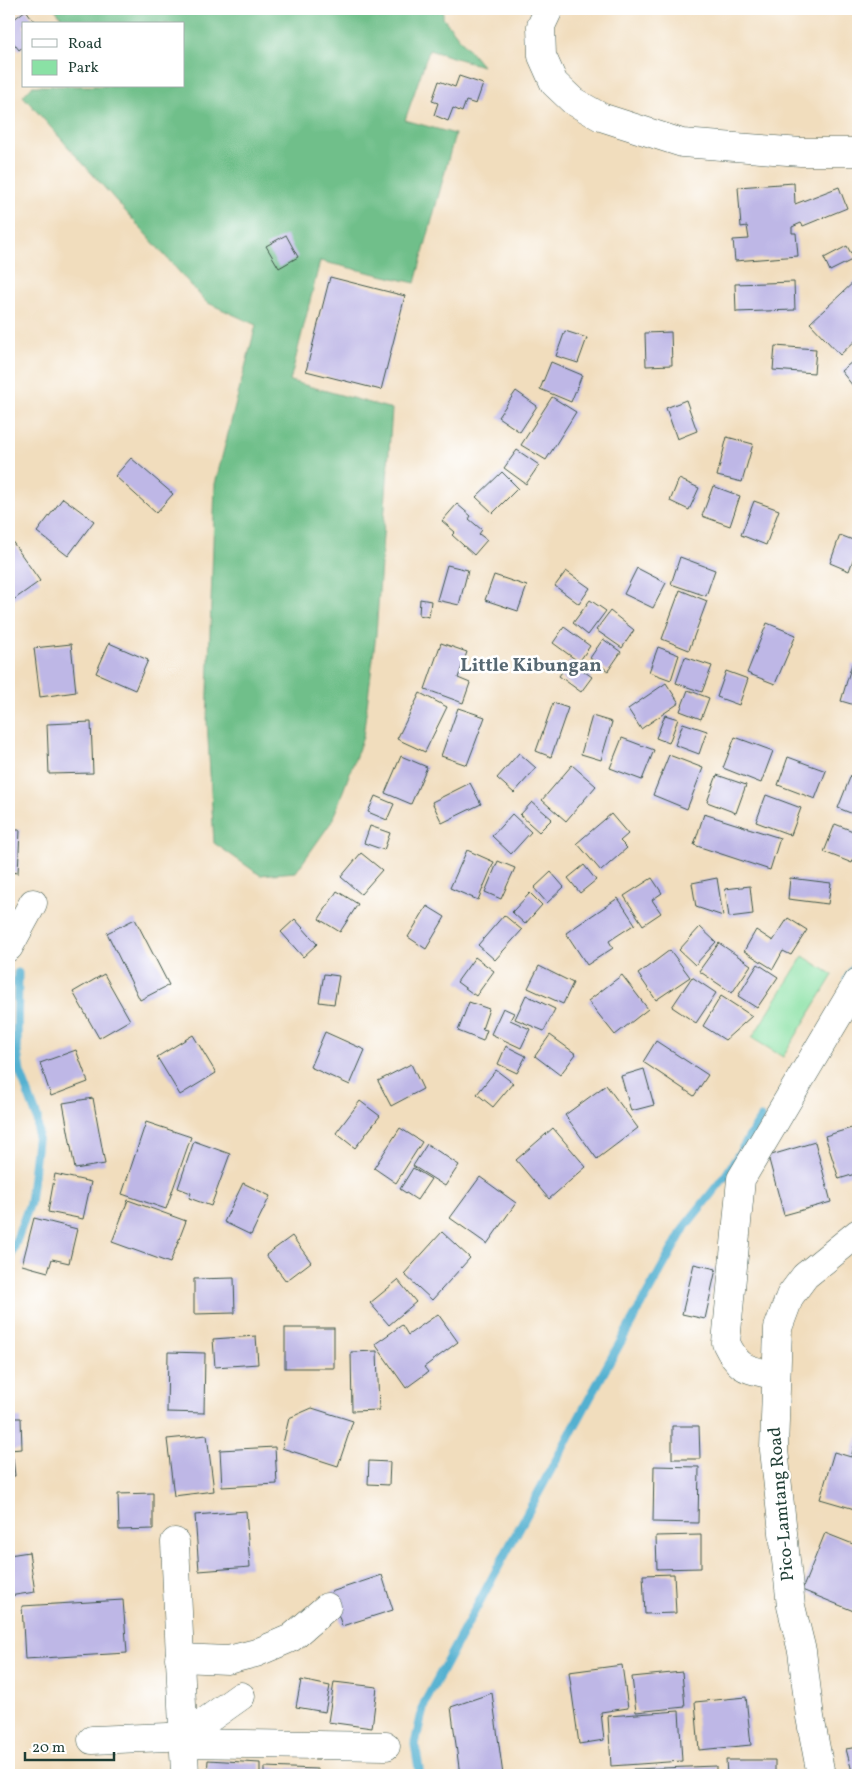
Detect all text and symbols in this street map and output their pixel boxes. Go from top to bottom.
legend [22,22,185,88]
text: Road [68,34,102,55]
text: Park [68,58,99,79]
district label: Little Kibungan [460,653,602,679]
street label: Pico-Lamtang Road [763,1426,801,1582]
scale bar [25,1729,114,1761]
text: 20 m [32,1738,65,1759]

